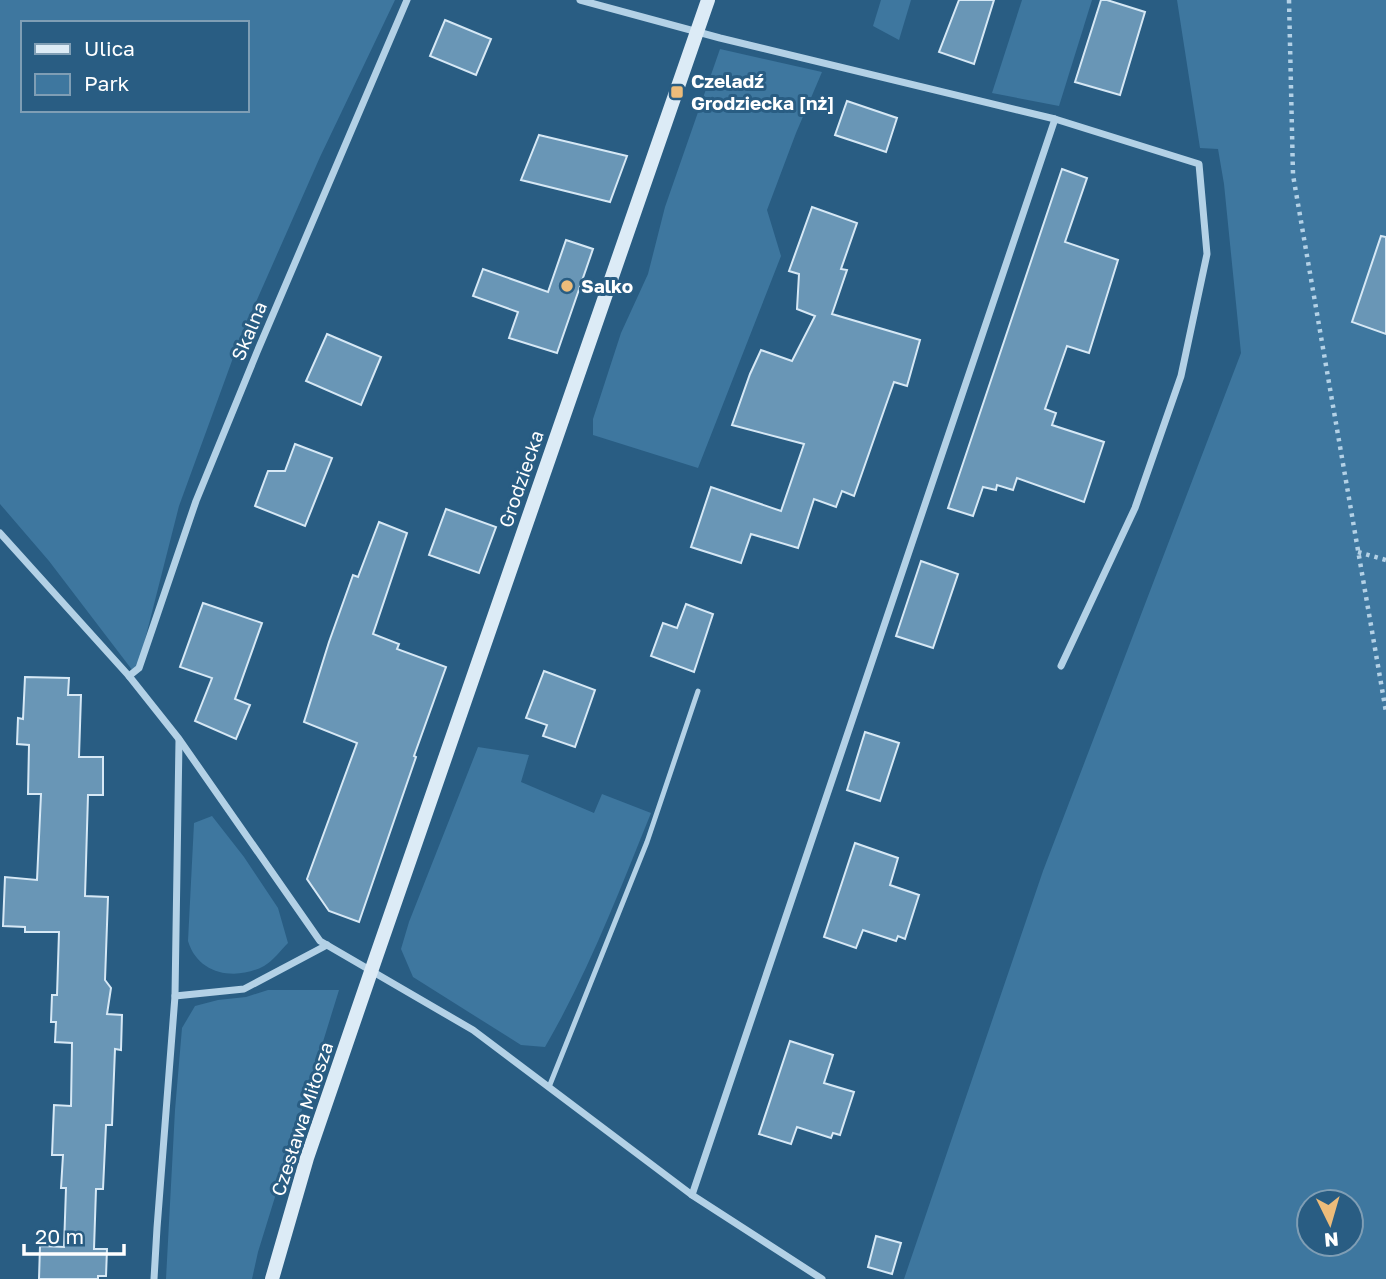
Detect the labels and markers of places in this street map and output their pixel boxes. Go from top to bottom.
place label: Czeladź Grodziecka [nż] [691,69,834,114]
marker: Czeladź Grodziecka [nż] [669,84,685,100]
place label: Salko [581,274,633,297]
marker: Salko [559,278,575,294]

